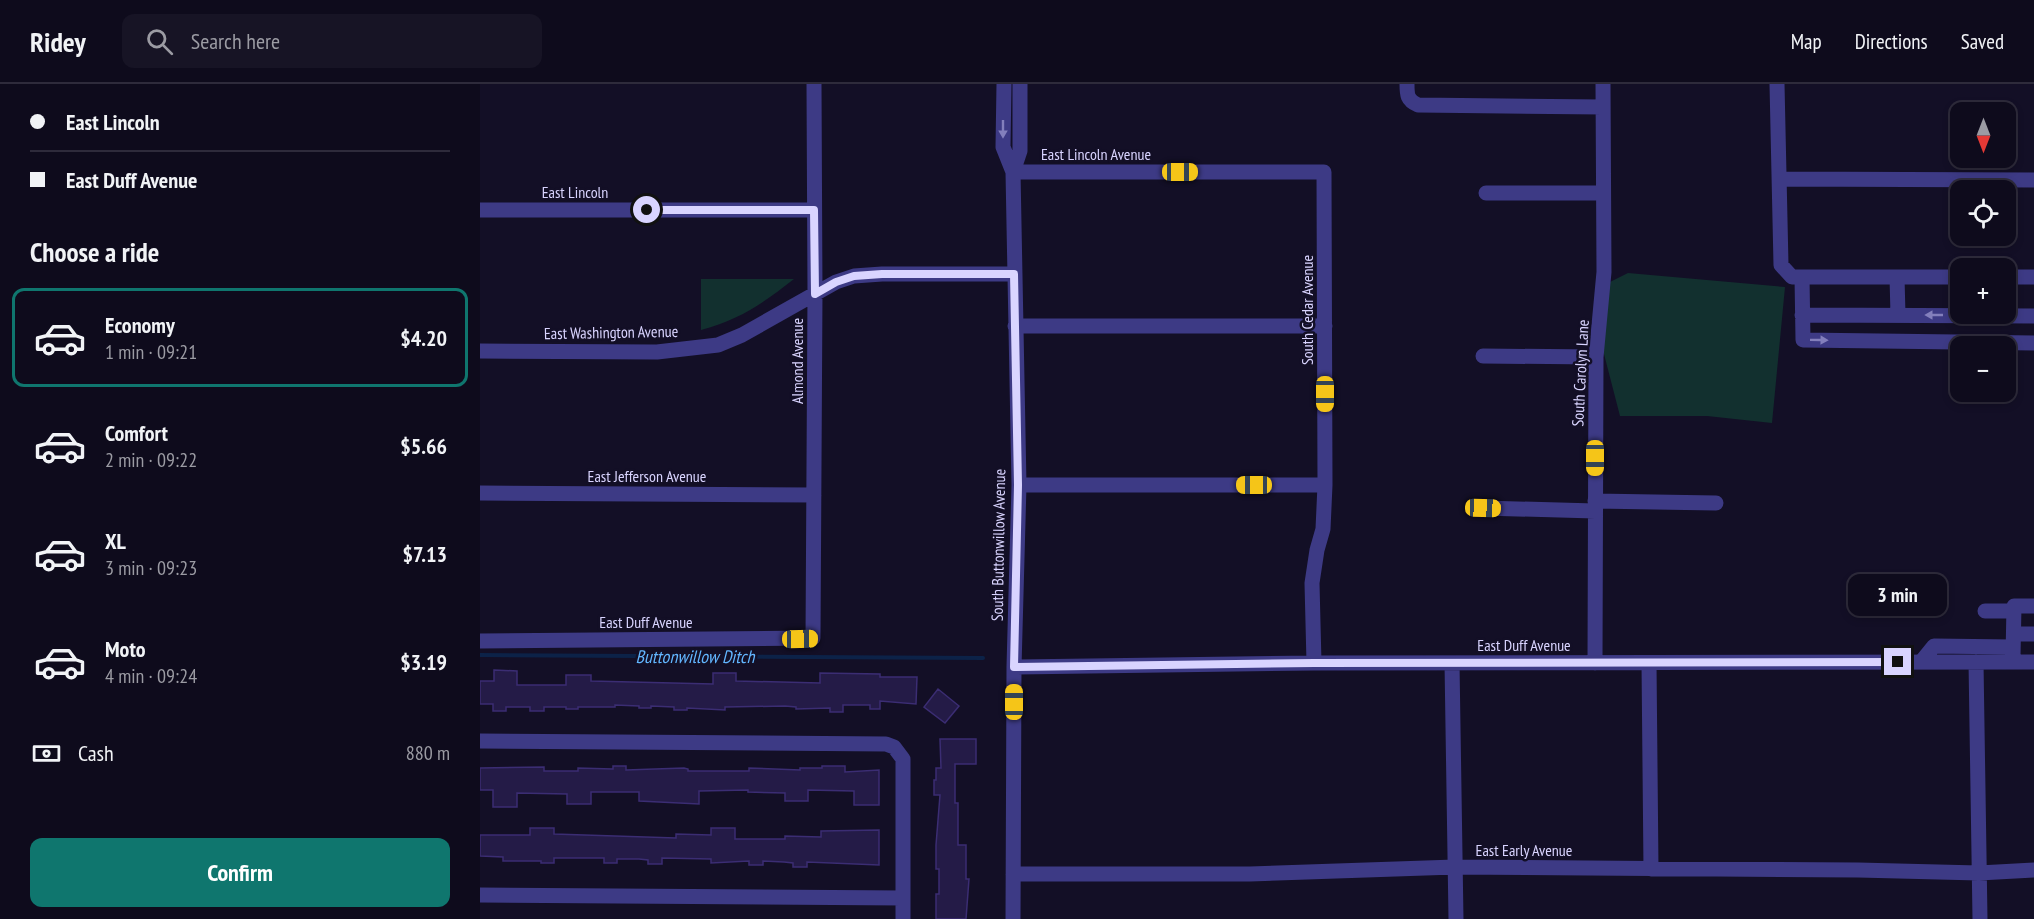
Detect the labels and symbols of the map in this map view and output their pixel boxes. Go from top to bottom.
north arrow [1950,102,2016,168]
one-way arrow [998,119,1008,138]
street label: East Lincoln Avenue [1041,144,1151,164]
car [1162,163,1198,181]
street label: East Lincoln [542,182,608,202]
route start [633,196,660,223]
street label: South Cedar Avenue [1297,255,1317,365]
one-way arrow [1924,311,1943,320]
street label: Almond Avenue [787,318,807,404]
street label: South Carolyn Lane [1567,319,1593,427]
street label: East Washington Avenue [544,321,678,343]
one-way arrow [1810,335,1829,345]
car [1316,376,1334,412]
car [1586,440,1604,476]
street label: East Jefferson Avenue [588,466,706,486]
street label: South Buttonwillow Avenue [987,469,1009,621]
car [1236,476,1272,494]
car [1465,498,1501,518]
callout: 3 min [1848,575,1948,617]
street label: East Duff Avenue [599,612,693,632]
car [782,630,818,648]
street label: East Duff Avenue [1477,635,1571,655]
water label: Buttonwillow Ditch [636,645,755,668]
route end [1884,648,1911,675]
car [1005,684,1023,720]
street label: East Early Avenue [1476,840,1572,860]

